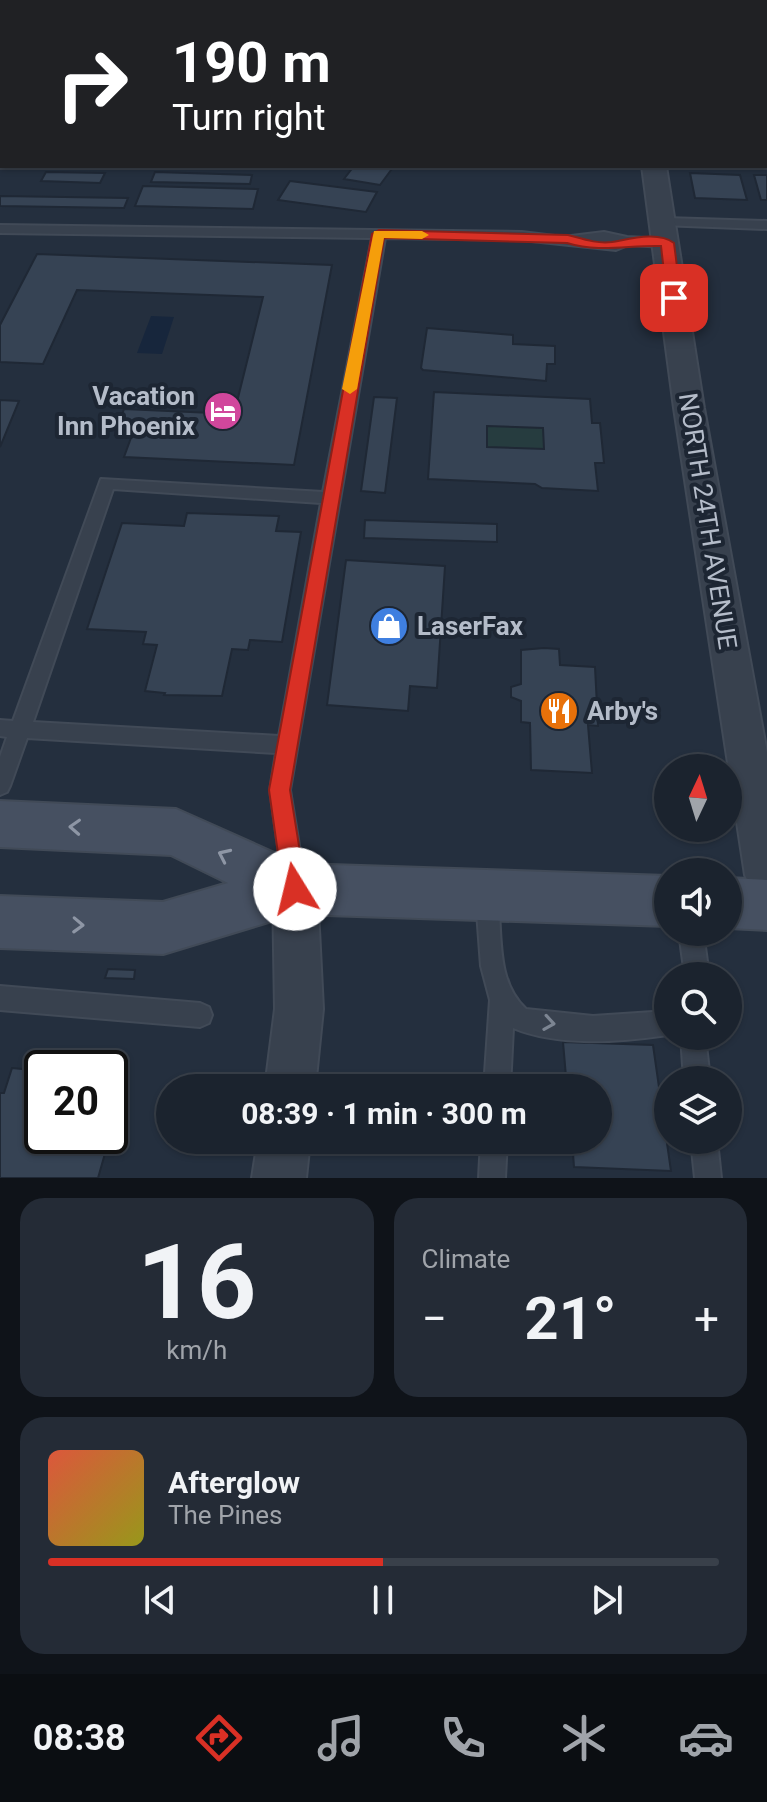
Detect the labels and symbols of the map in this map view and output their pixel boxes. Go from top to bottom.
pin [640,264,708,332]
place label: Vacation Inn Phoenix [57,381,196,441]
hotel icon: Vacation Inn Phoenix [202,390,244,432]
street label: NORTH 24TH AVENUE [673,391,743,651]
shop icon: LaserFax [368,605,410,647]
place label: LaserFax [417,611,524,641]
restaurant icon: Arby's [538,690,580,732]
place label: Arby's [587,696,658,726]
north arrow [654,754,742,842]
one-way arrow [68,819,81,836]
position arrow [253,847,337,931]
one-way arrow [218,849,233,865]
one-way arrow [72,917,85,934]
one-way arrow [542,1014,556,1031]
speed limit sign: 20 [24,1050,128,1154]

